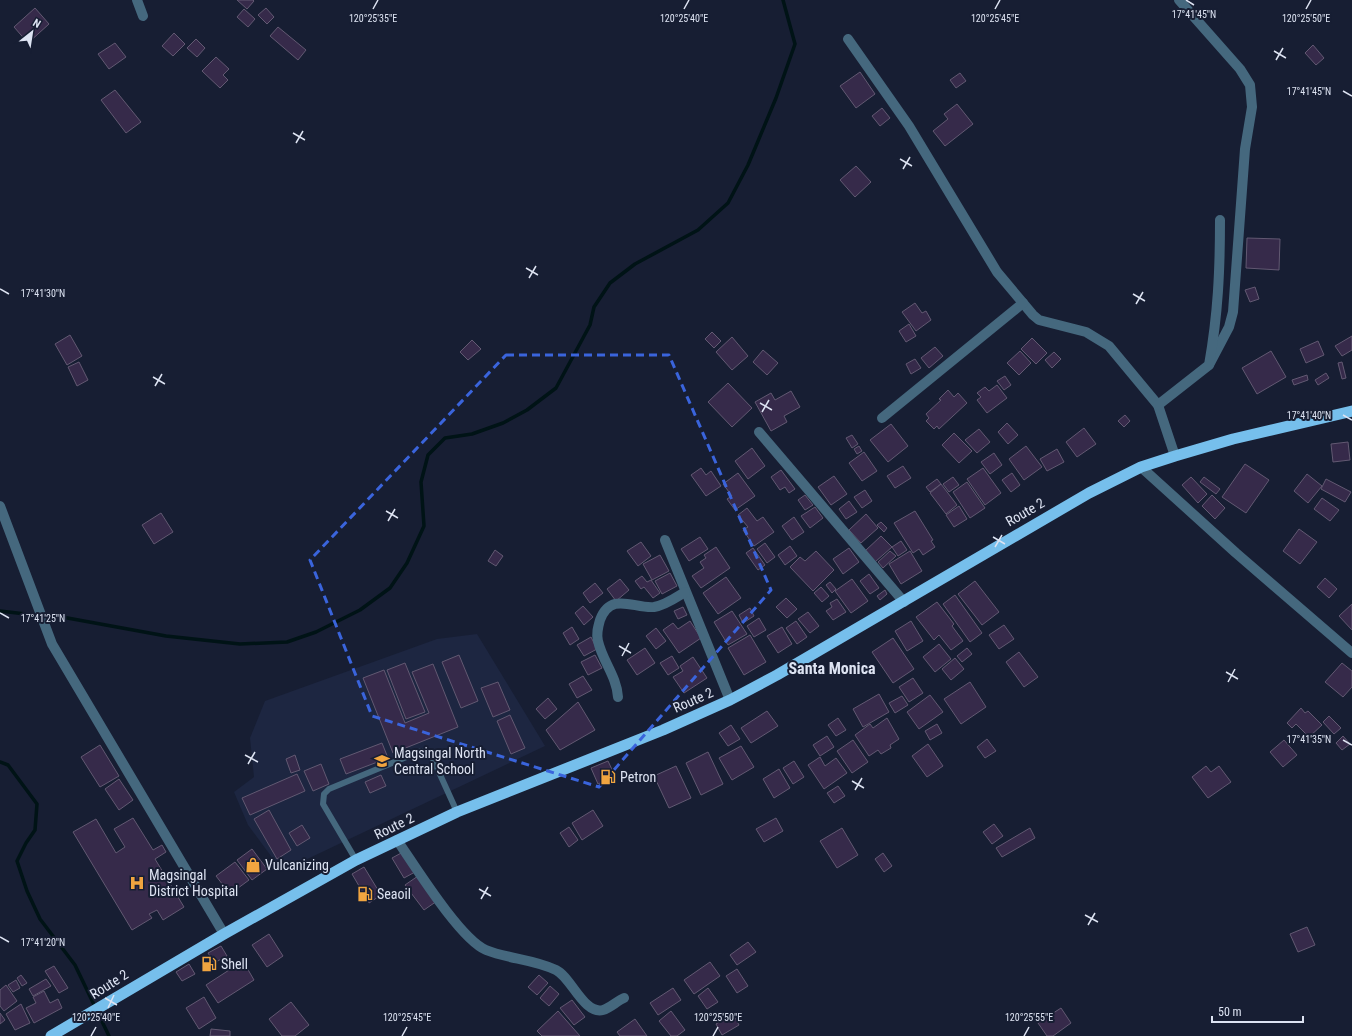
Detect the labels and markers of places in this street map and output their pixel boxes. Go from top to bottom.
place label: Magsingal North Central School [394,745,486,777]
school or university icon: Magsingal North Central School [373,752,391,770]
fuel station icon: Petron [599,768,617,786]
place label: Petron [620,769,656,785]
shop icon: Vulcanizing [244,856,262,874]
place label: Vulcanizing [265,857,329,873]
place label: Magsingal District Hospital [149,867,238,899]
hospital icon: Magsingal District Hospital [128,874,146,892]
fuel station icon: Seaoil [356,885,374,903]
place label: Seaoil [377,886,411,902]
fuel station icon: Shell [200,955,218,973]
place label: Shell [221,956,248,972]

